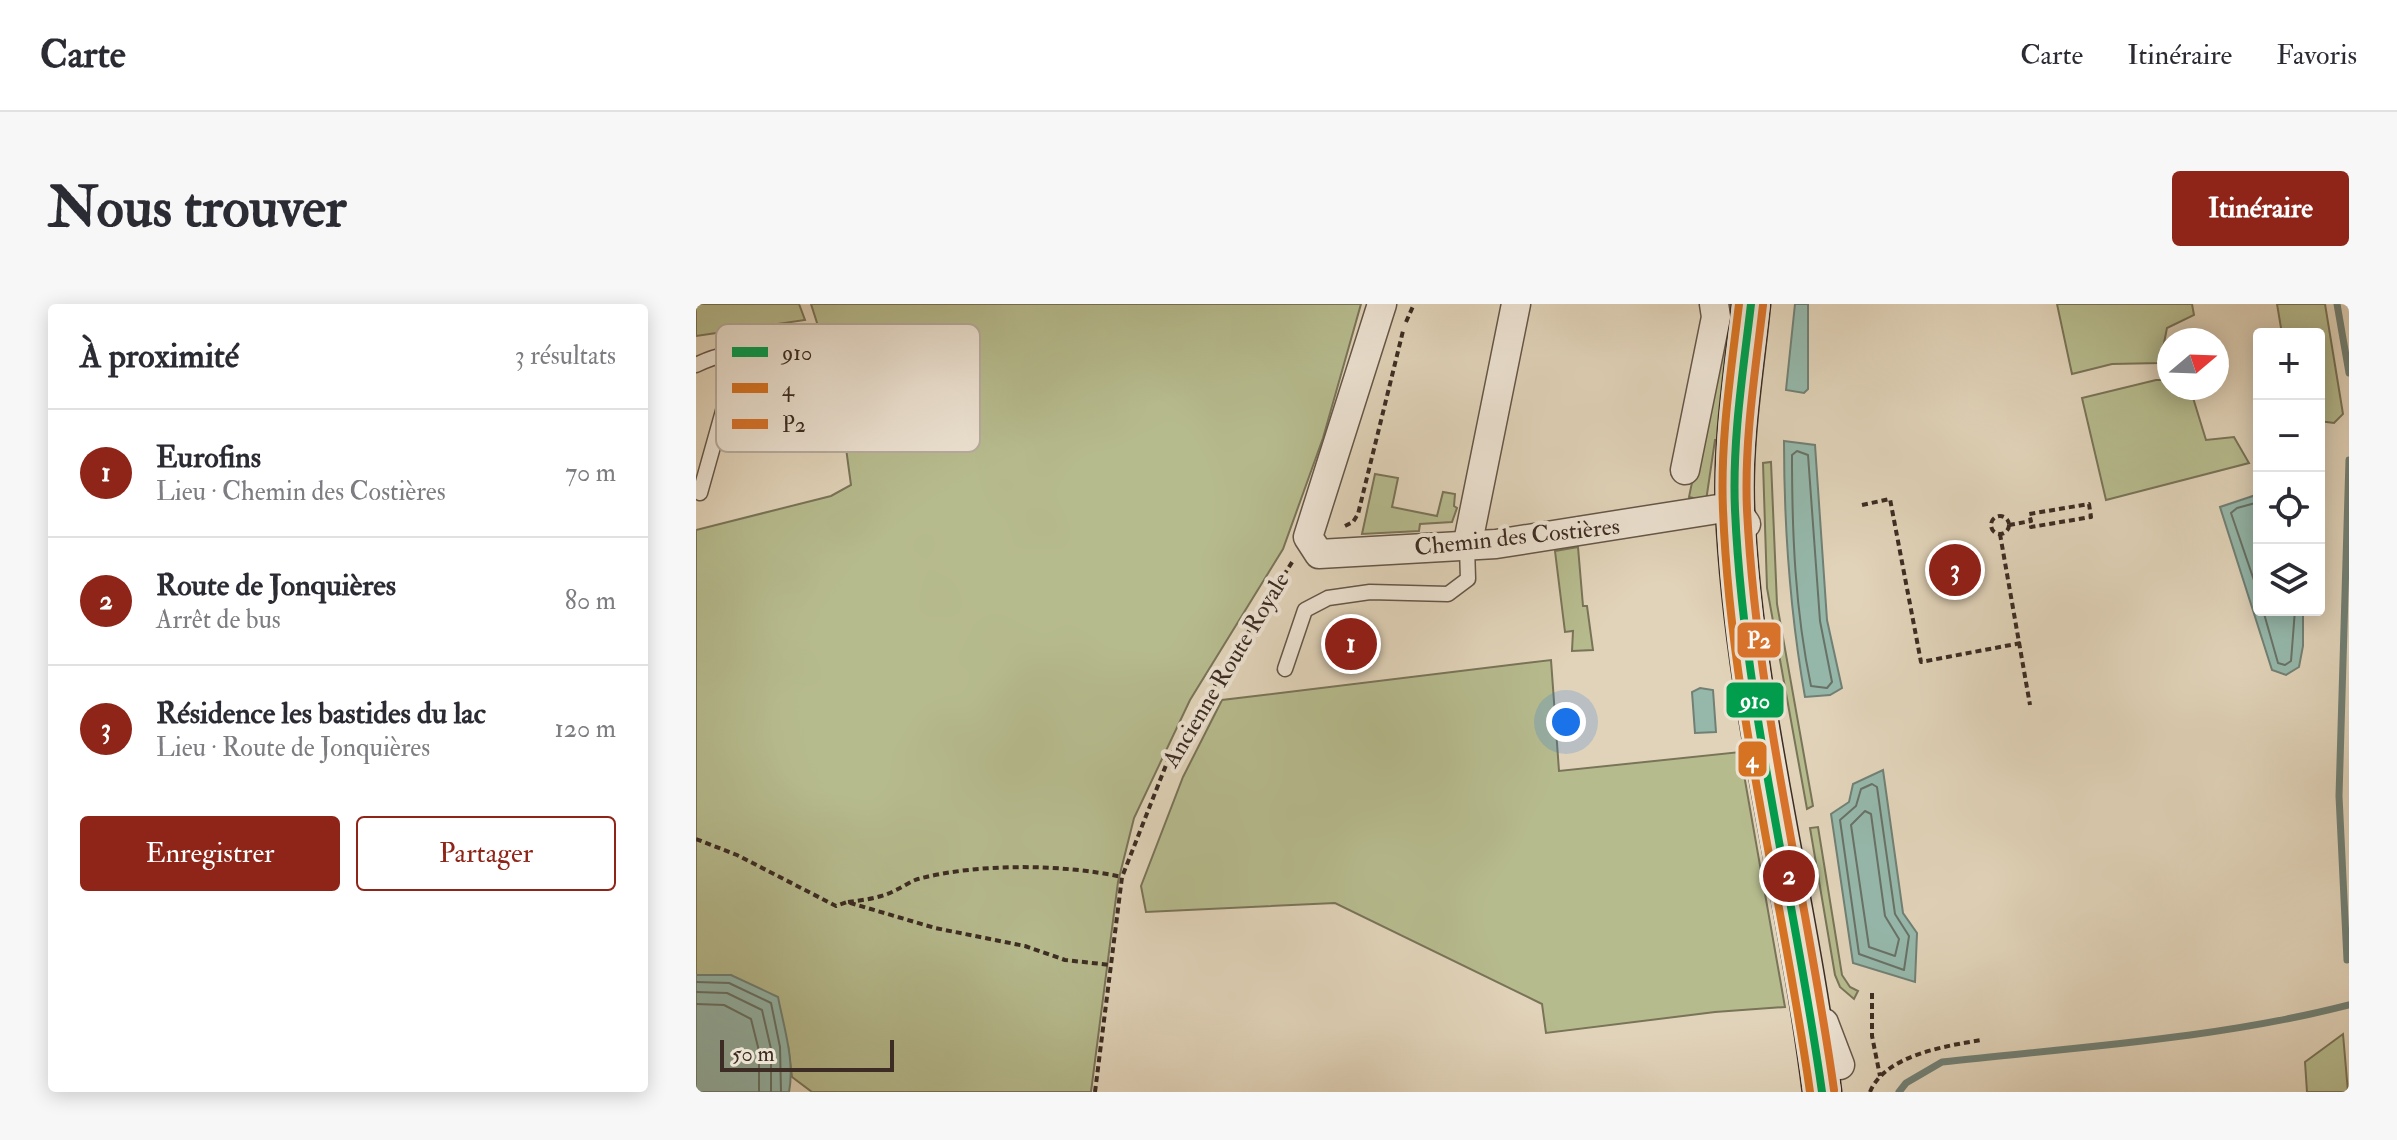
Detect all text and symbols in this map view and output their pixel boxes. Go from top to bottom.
text: Carte [40,31,126,79]
text: Carte [2020,38,2083,73]
text: Itinéraire [2127,38,2232,73]
text: Favoris [2276,38,2357,73]
button: Itinéraire [2172,171,2349,246]
text: Nous trouver [48,173,346,244]
legend [716,324,980,452]
north arrow [2157,328,2229,400]
map controls [2253,328,2325,616]
button: + [2253,328,2325,400]
text: À proximité [80,335,239,378]
text: 910 [780,339,812,367]
text: 3 résultats [515,340,616,372]
text: 4 [782,375,795,403]
button: − [2253,400,2325,472]
text: P2 [782,411,806,439]
text: Eurofins [156,439,261,476]
text: 1 [101,457,111,489]
text: 70 m [565,457,616,489]
button: locate [2253,472,2325,544]
text: Lieu · Chemin des Costières [156,476,446,508]
street label: Chemin des Costières [1413,511,1621,563]
pin: 3 [1929,540,1981,600]
button: layers [2253,544,2325,616]
text: Route de Jonquières [156,567,396,604]
street label: Ancienne Route Royale [1155,567,1296,774]
text: 2 [99,585,113,617]
text: 80 m [565,585,616,617]
text: Arrêt de bus [156,604,281,636]
pin: 1 [1325,614,1377,674]
line badge: P2 [1736,621,1782,659]
text: P2 [1747,627,1771,655]
line badge: 910 [1725,681,1785,719]
text: 910 [1738,687,1770,715]
text: Résidence les bastides du lac [156,695,486,732]
your location [1546,702,1586,742]
text: 3 [101,713,111,745]
text: 120 m [555,713,616,745]
text: Lieu · Route de Jonquières [156,732,430,764]
line badge: 4 [1737,740,1768,778]
text: 4 [1745,746,1760,774]
button: Enregistrer [80,816,340,891]
button: Partager [356,816,616,891]
pin: 2 [1763,846,1815,906]
scale bar [720,1036,894,1072]
text: 50 m [732,1040,774,1068]

